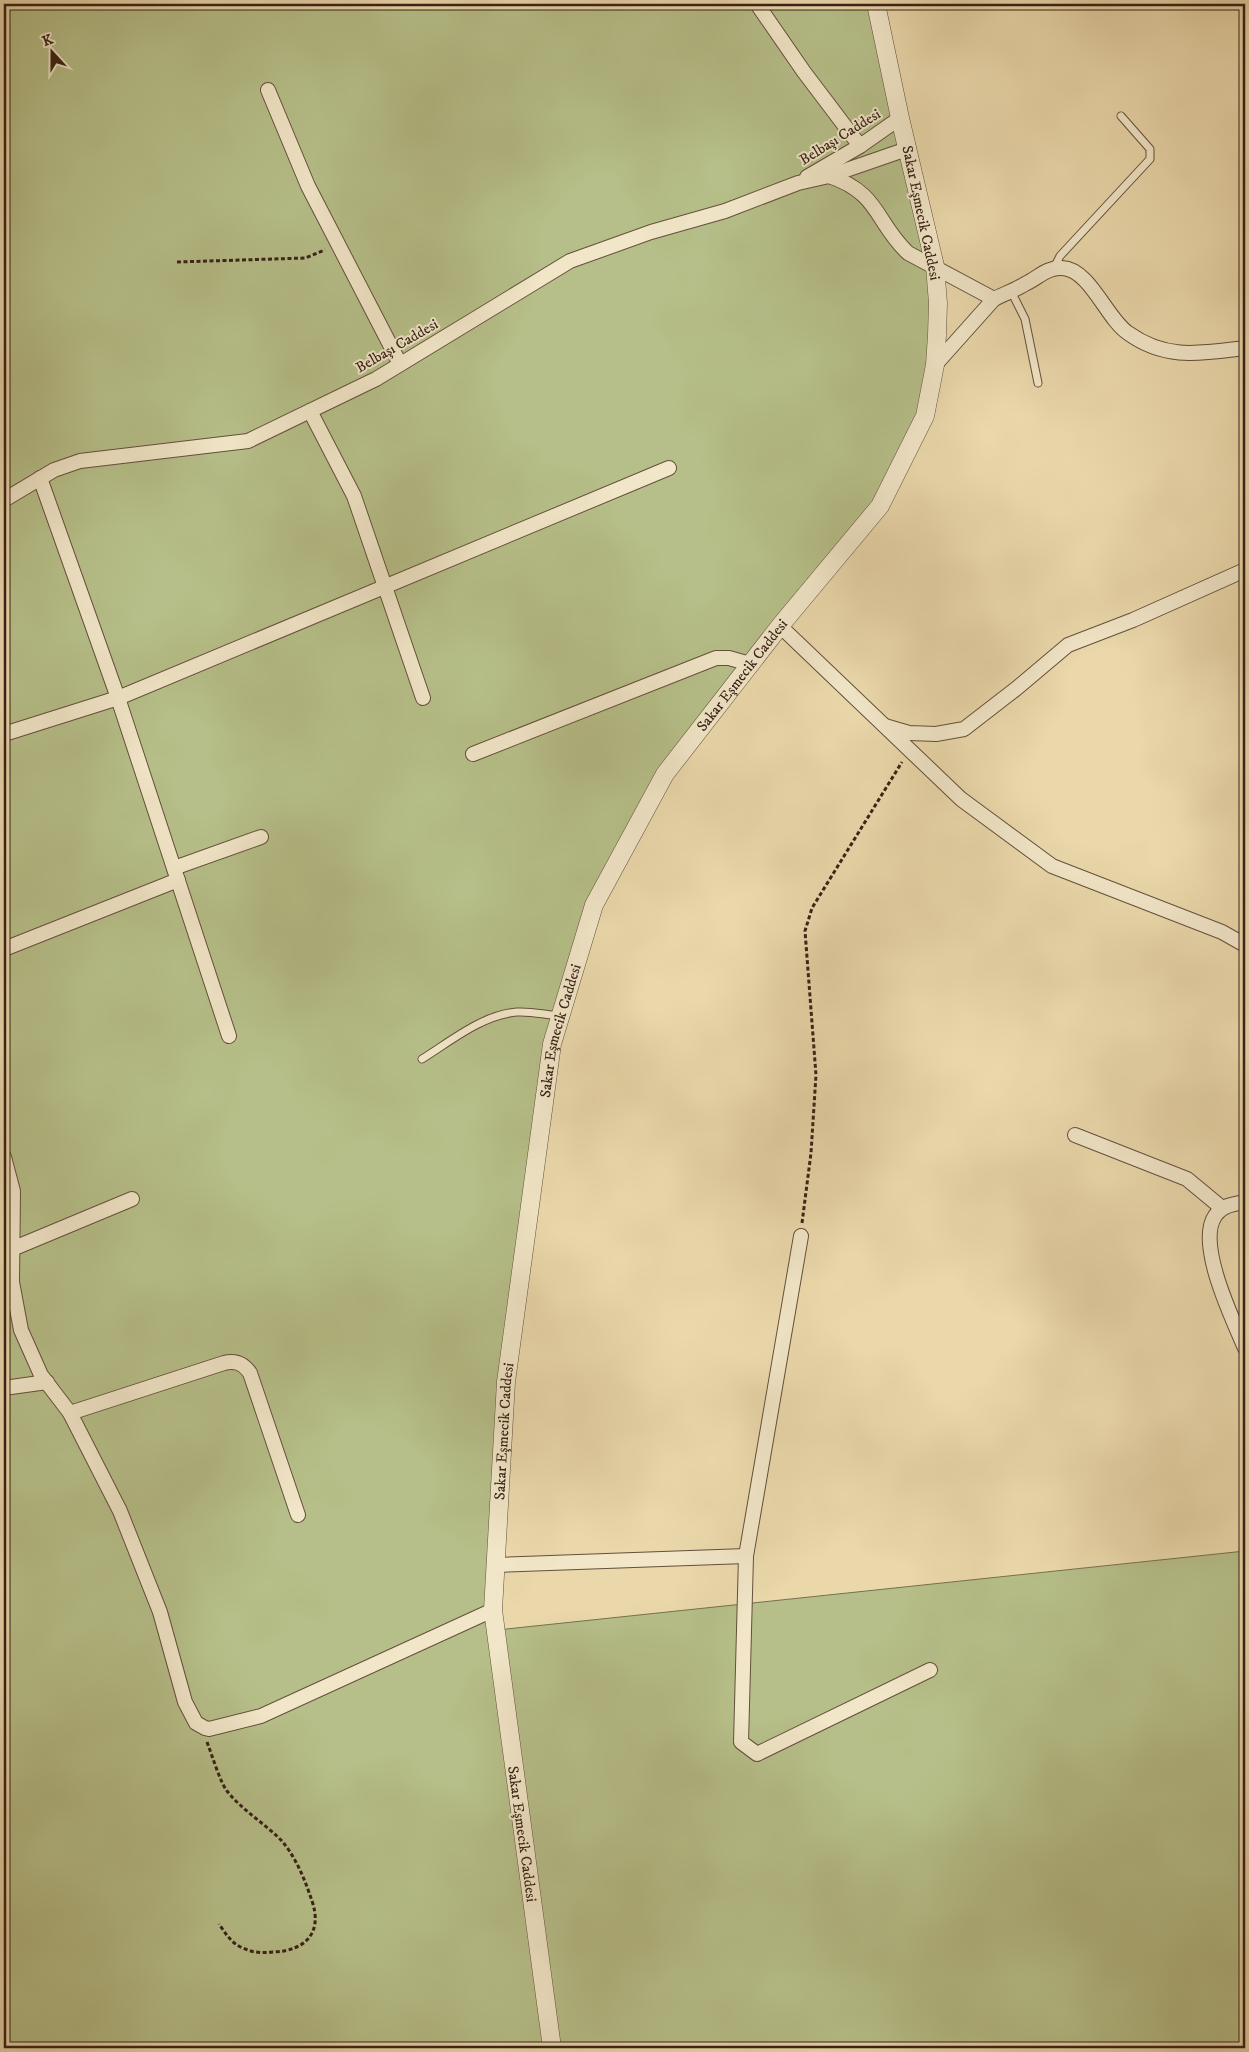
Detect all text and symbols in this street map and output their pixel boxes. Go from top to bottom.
north arrow [28,28,78,78]
text: K [40,30,57,51]
street label: Belbaşı Caddesi [796,104,884,169]
street label: Sakar Eşmecik Caddesi [897,144,945,282]
street label: Belbaşı Caddesi [352,315,442,377]
street label: Sakar Eşmecik Caddesi [692,615,792,735]
street label: Sakar Eşmecik Caddesi [535,961,585,1099]
street label: Sakar Eşmecik Caddesi [490,1361,518,1500]
street label: Sakar Eşmecik Caddesi [503,1765,541,1903]

